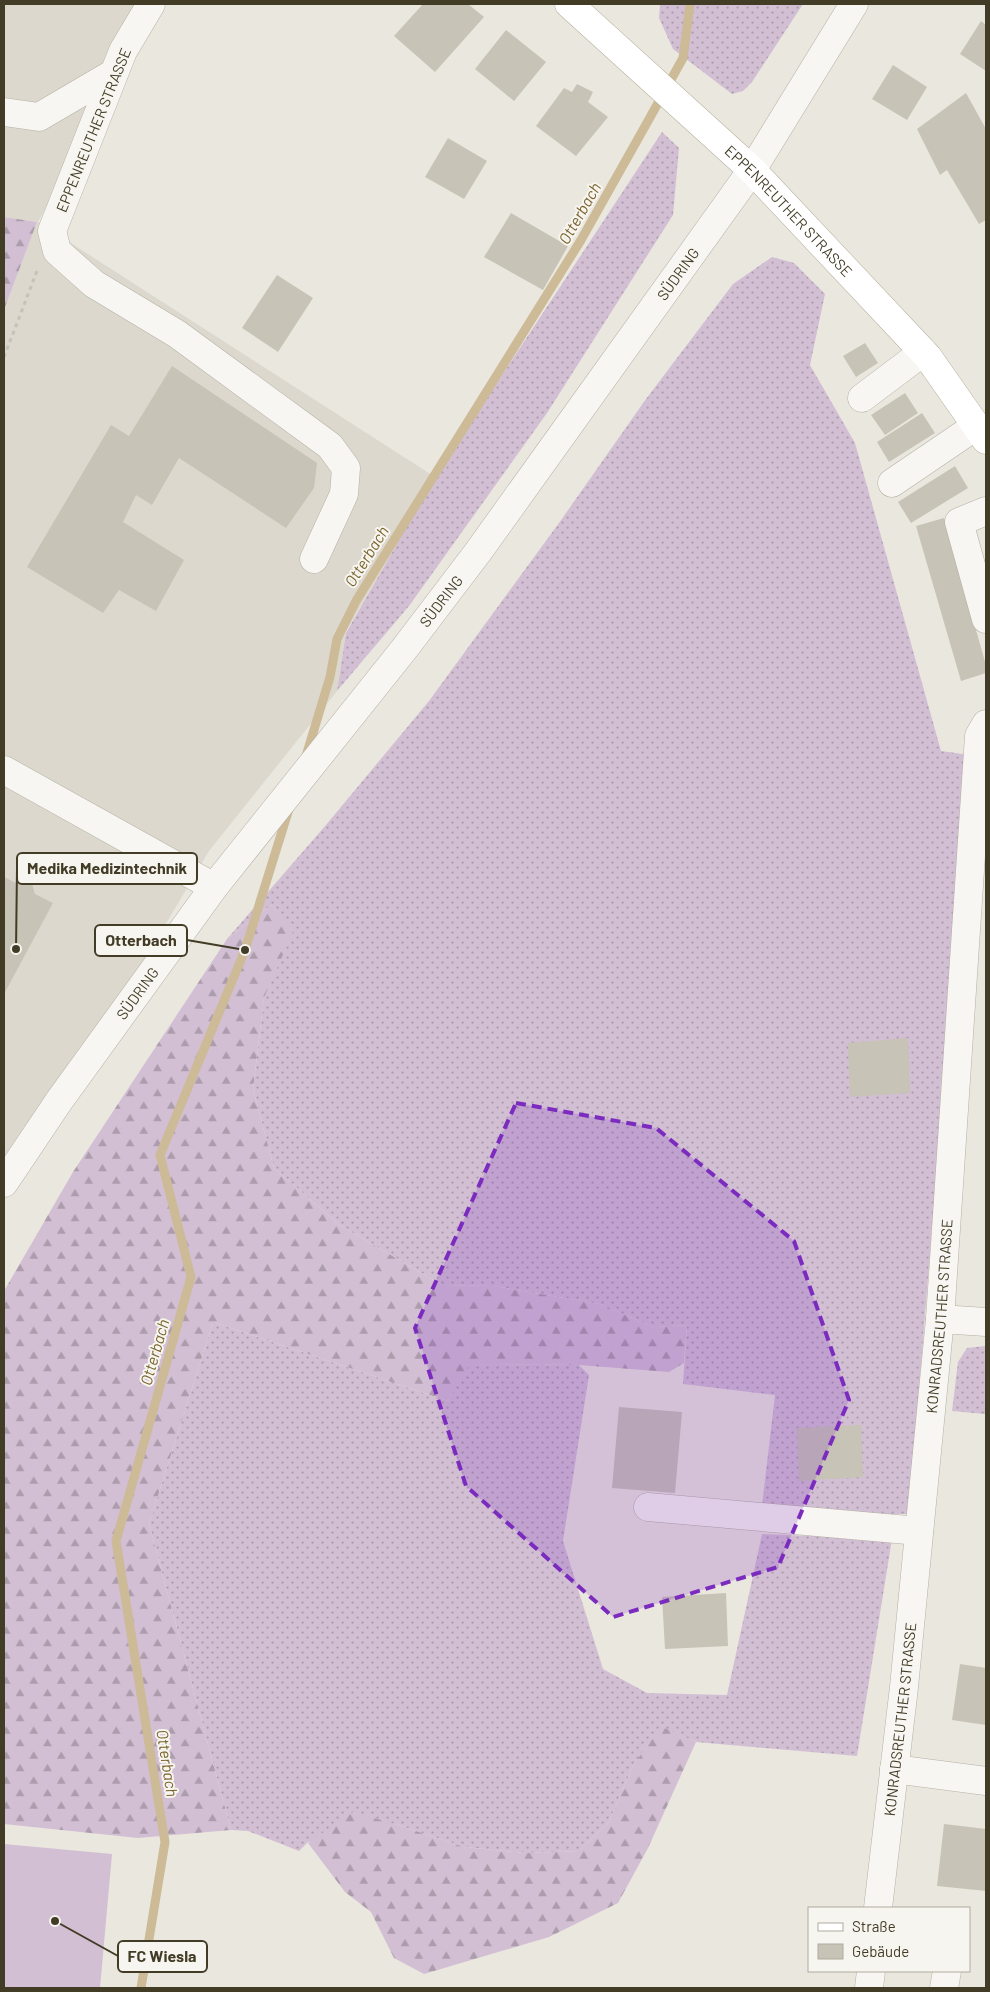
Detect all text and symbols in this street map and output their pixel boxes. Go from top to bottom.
street label: EPPENREUTHER STRASSE [52,45,134,215]
street label: EPPENREUTHER STRASSE [722,141,856,280]
water label: Otterbach [554,179,604,247]
street label: SÜDRING [653,244,702,303]
water label: Otterbach [340,522,392,590]
street label: SÜDRING [415,572,466,630]
callout: Medika Medizintechnik [17,853,197,884]
text: Medika Medizintechnik [27,858,187,877]
callout: Otterbach [95,925,187,956]
text: Otterbach [105,930,177,949]
street label: SÜDRING [112,963,162,1023]
street label: KONRADSREUTHER STRASSE [922,1218,956,1414]
water label: Otterbach [135,1317,173,1387]
street label: KONRADSREUTHER STRASSE [880,1621,919,1817]
water label: Otterbach [153,1728,183,1798]
legend [808,1907,970,1972]
text: Straße [852,1917,896,1935]
callout: FC Wiesla [118,1941,207,1972]
text: Gebäude [852,1942,909,1960]
text: FC Wiesla [128,1946,197,1965]

